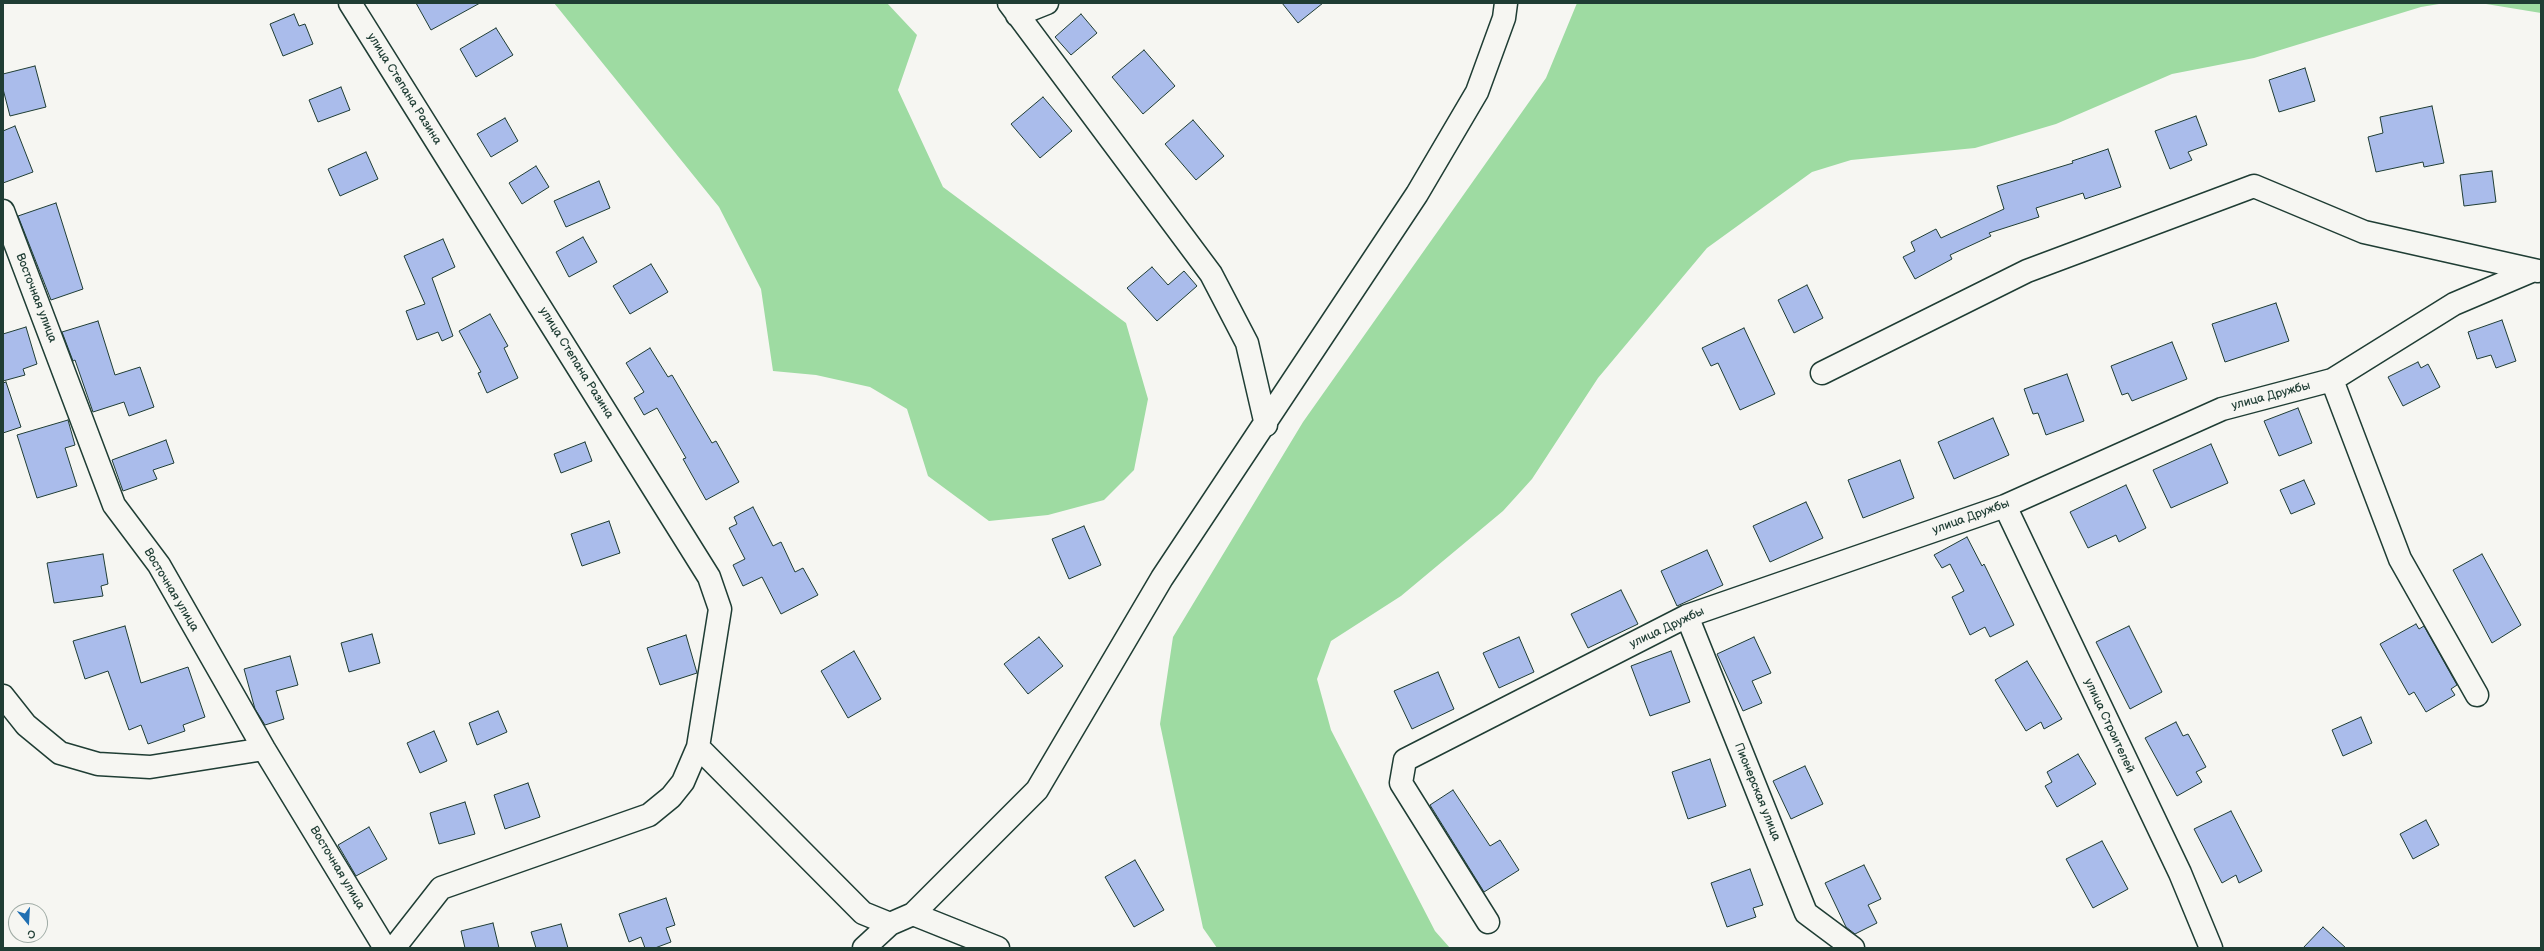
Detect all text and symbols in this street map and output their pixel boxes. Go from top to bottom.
street label: улица Степана Разина [364,30,444,148]
street label: Восточная улица [12,251,60,345]
street label: улица Степана Разина [536,304,616,422]
street label: улица Дружбы [2230,379,2312,413]
street label: улица Дружбы [1931,496,2011,538]
street label: Восточная улица [140,546,202,634]
street label: улица Дружбы [1627,604,1707,652]
street label: улица Строителей [2081,677,2137,775]
street label: Пионерская улица [1731,741,1783,843]
street label: Восточная улица [306,824,368,912]
north arrow [8,903,48,943]
text: С [26,927,37,941]

